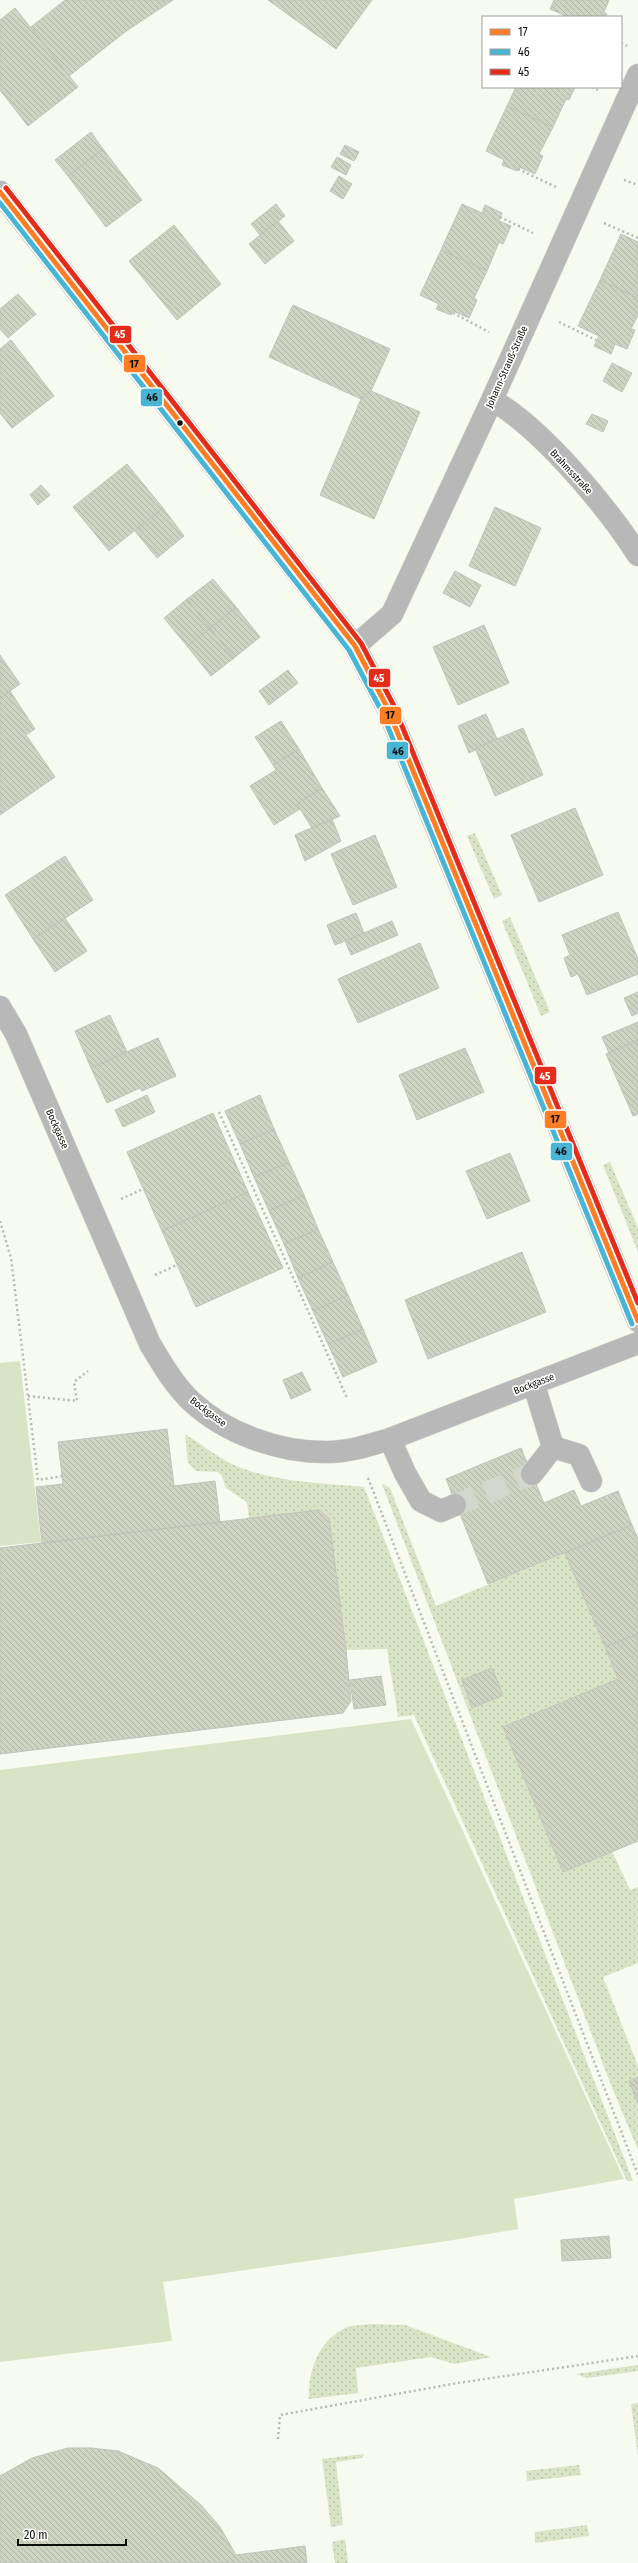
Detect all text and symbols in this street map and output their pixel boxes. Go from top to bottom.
legend [482,16,622,88]
text: 17 [518,25,528,39]
text: 46 [518,45,530,59]
text: 45 [518,65,530,79]
street label: Johann-Strauß-Straße [483,324,531,410]
line badge: 45 [109,325,132,344]
text: 45 [115,328,126,341]
line badge: 17 [123,354,146,373]
text: 17 [129,358,139,371]
line badge: 46 [140,388,163,407]
text: 46 [146,391,158,404]
unlabelled marker [175,418,185,428]
street label: Brahmsstraße [547,447,595,497]
line badge: 45 [368,668,391,688]
text: 45 [374,672,385,685]
line badge: 17 [379,706,402,725]
text: 17 [385,709,395,722]
line badge: 46 [386,741,409,760]
text: 46 [392,745,404,758]
line badge: 45 [534,1066,557,1085]
text: 45 [540,1070,551,1083]
street label: Bockgasse [43,1107,71,1151]
line badge: 17 [544,1110,567,1129]
text: 17 [550,1113,560,1126]
line badge: 46 [550,1142,573,1161]
text: 46 [555,1145,567,1158]
street label: Bockgasse [512,1371,556,1397]
street label: Bockgasse [187,1394,229,1430]
scale bar [18,2521,126,2547]
text: 20 m [24,2528,48,2542]

